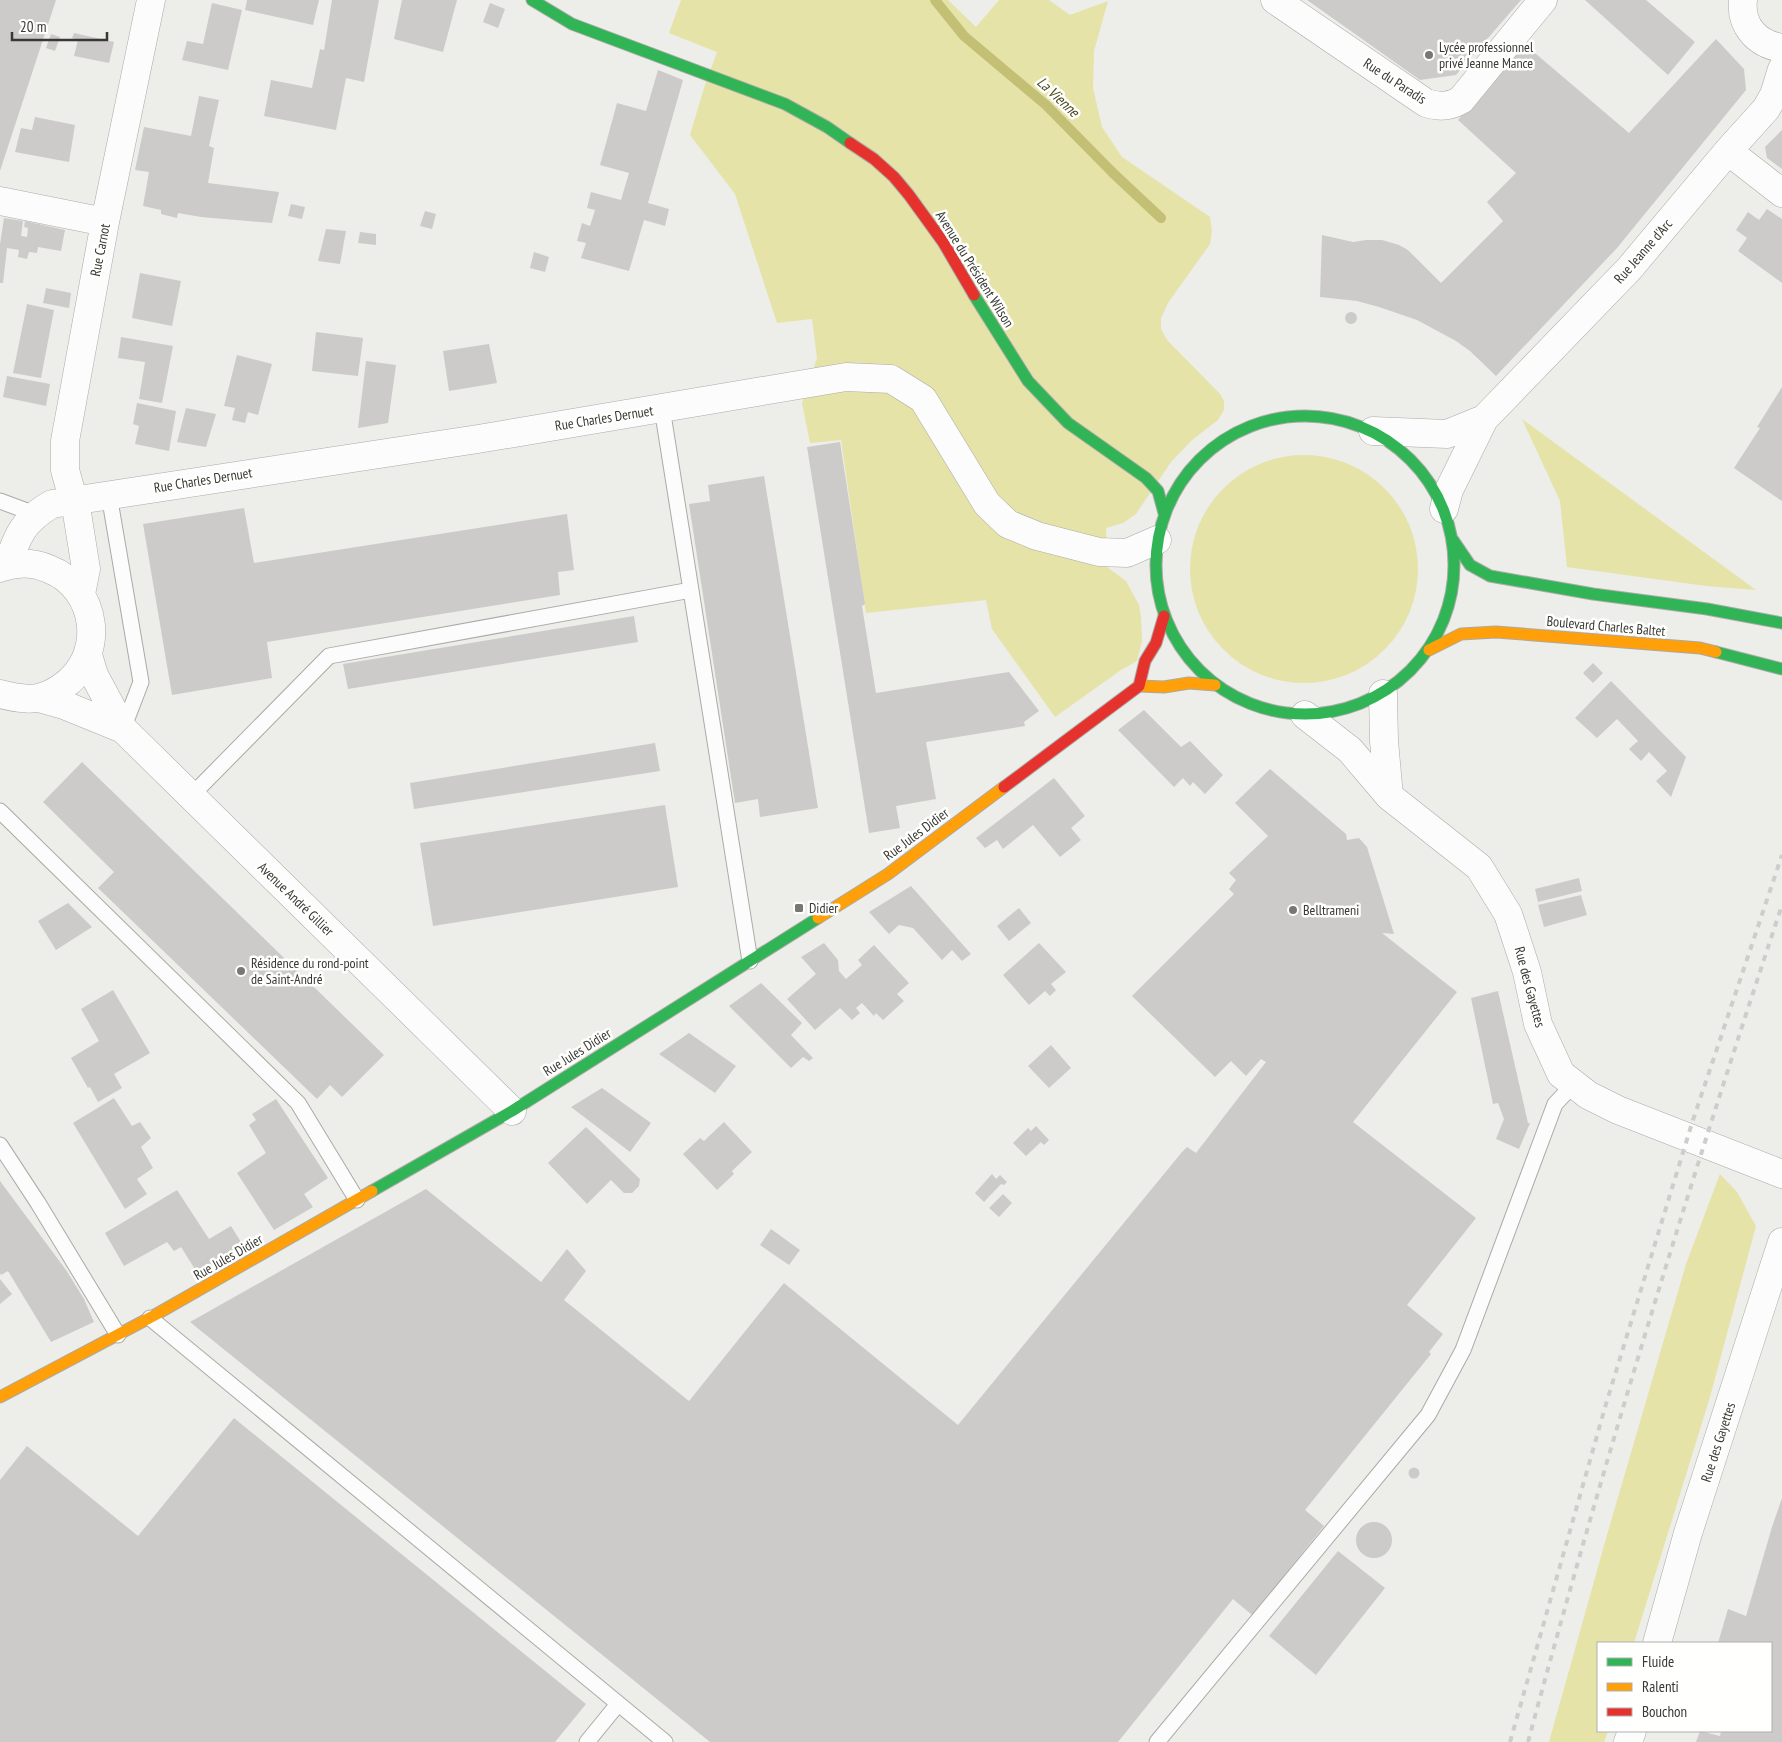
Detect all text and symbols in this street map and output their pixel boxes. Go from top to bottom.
scale bar [12,10,108,42]
text: 20 m [20,17,46,36]
place label: Lycée professionnel privé Jeanne Mance [1439,38,1534,72]
marker: Lycée professionnel privé Jeanne Mance [1423,49,1435,61]
street label: Rue du Paradis [1360,54,1430,108]
water label: La Vienne [1033,72,1084,121]
street label: Avenue du Président Wilson [932,207,1018,331]
street label: Rue Jeanne d'Arc [1610,215,1676,287]
street label: Rue Carnot [86,222,114,278]
street label: Rue Charles Dernuet [554,401,655,435]
street label: Rue Charles Dernuet [153,463,254,497]
street label: Boulevard Charles Baltet [1546,612,1666,640]
street label: Rue Jules Didier [880,804,952,864]
street label: Avenue André Gillier [254,858,338,940]
place label: Didier [809,899,838,917]
place label: Belltrameni [1303,901,1359,919]
marker: Didier [793,902,805,914]
marker: Belltrameni [1287,904,1299,916]
street label: Rue des Gayettes [1511,945,1549,1030]
place label: Résidence du rond-point de Saint-André [251,954,369,988]
marker: Résidence du rond-point de Saint-André [235,965,247,977]
street label: Rue Jules Didier [540,1024,614,1080]
street label: Rue Jules Didier [190,1230,266,1284]
street label: Rue des Gayettes [1697,1400,1739,1484]
legend [1597,1642,1772,1732]
text: Fluide [1642,1652,1674,1671]
text: Ralenti [1642,1677,1679,1696]
text: Bouchon [1642,1702,1687,1721]

